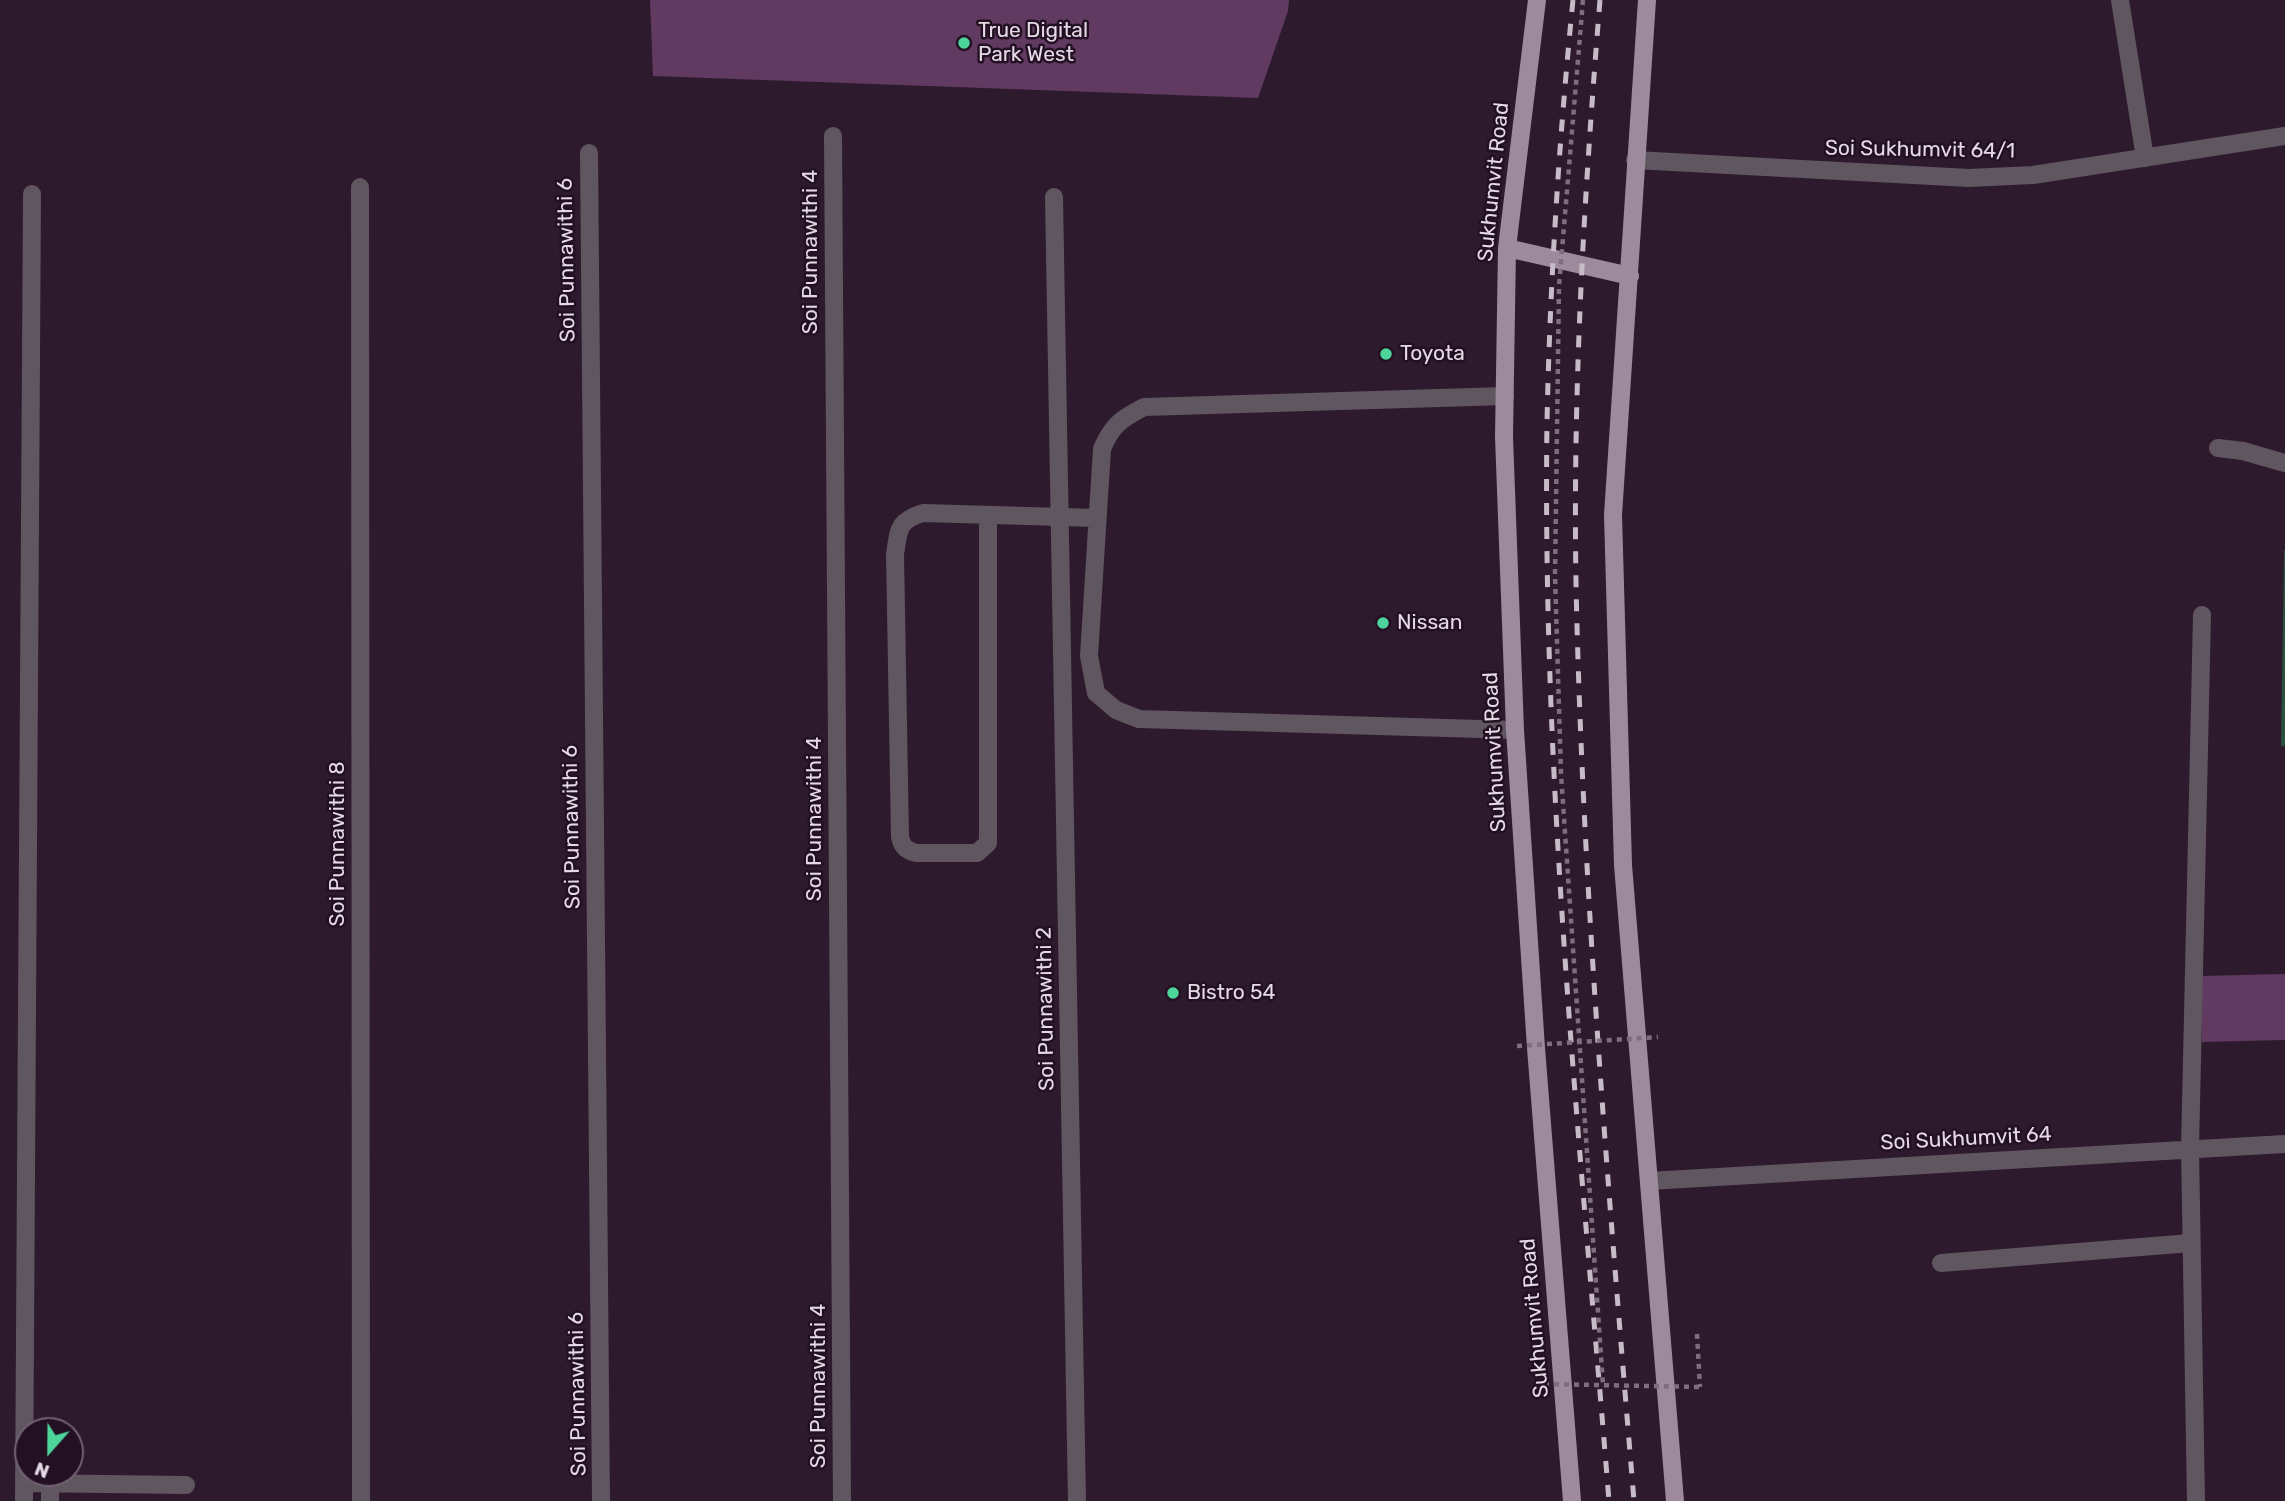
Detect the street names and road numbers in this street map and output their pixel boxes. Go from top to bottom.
street label: Sukhumvit Road [1473,101,1515,263]
street label: Soi Sukhumvit 64/1 [1825,136,2015,164]
street label: Soi Punnawithi 4 [798,170,824,334]
street label: Soi Punnawithi 6 [553,178,581,342]
street label: Sukhumvit Road [1478,671,1512,833]
street label: Soi Punnawithi 4 [802,737,828,901]
street label: Soi Punnawithi 6 [558,745,586,909]
street label: Soi Punnawithi 8 [325,762,351,926]
street label: Soi Punnawithi 2 [1032,927,1060,1091]
street label: Soi Sukhumvit 64 [1880,1122,2052,1156]
street label: Sukhumvit Road [1515,1237,1555,1399]
street label: Soi Punnawithi 4 [806,1304,832,1468]
street label: Soi Punnawithi 6 [564,1312,592,1476]

